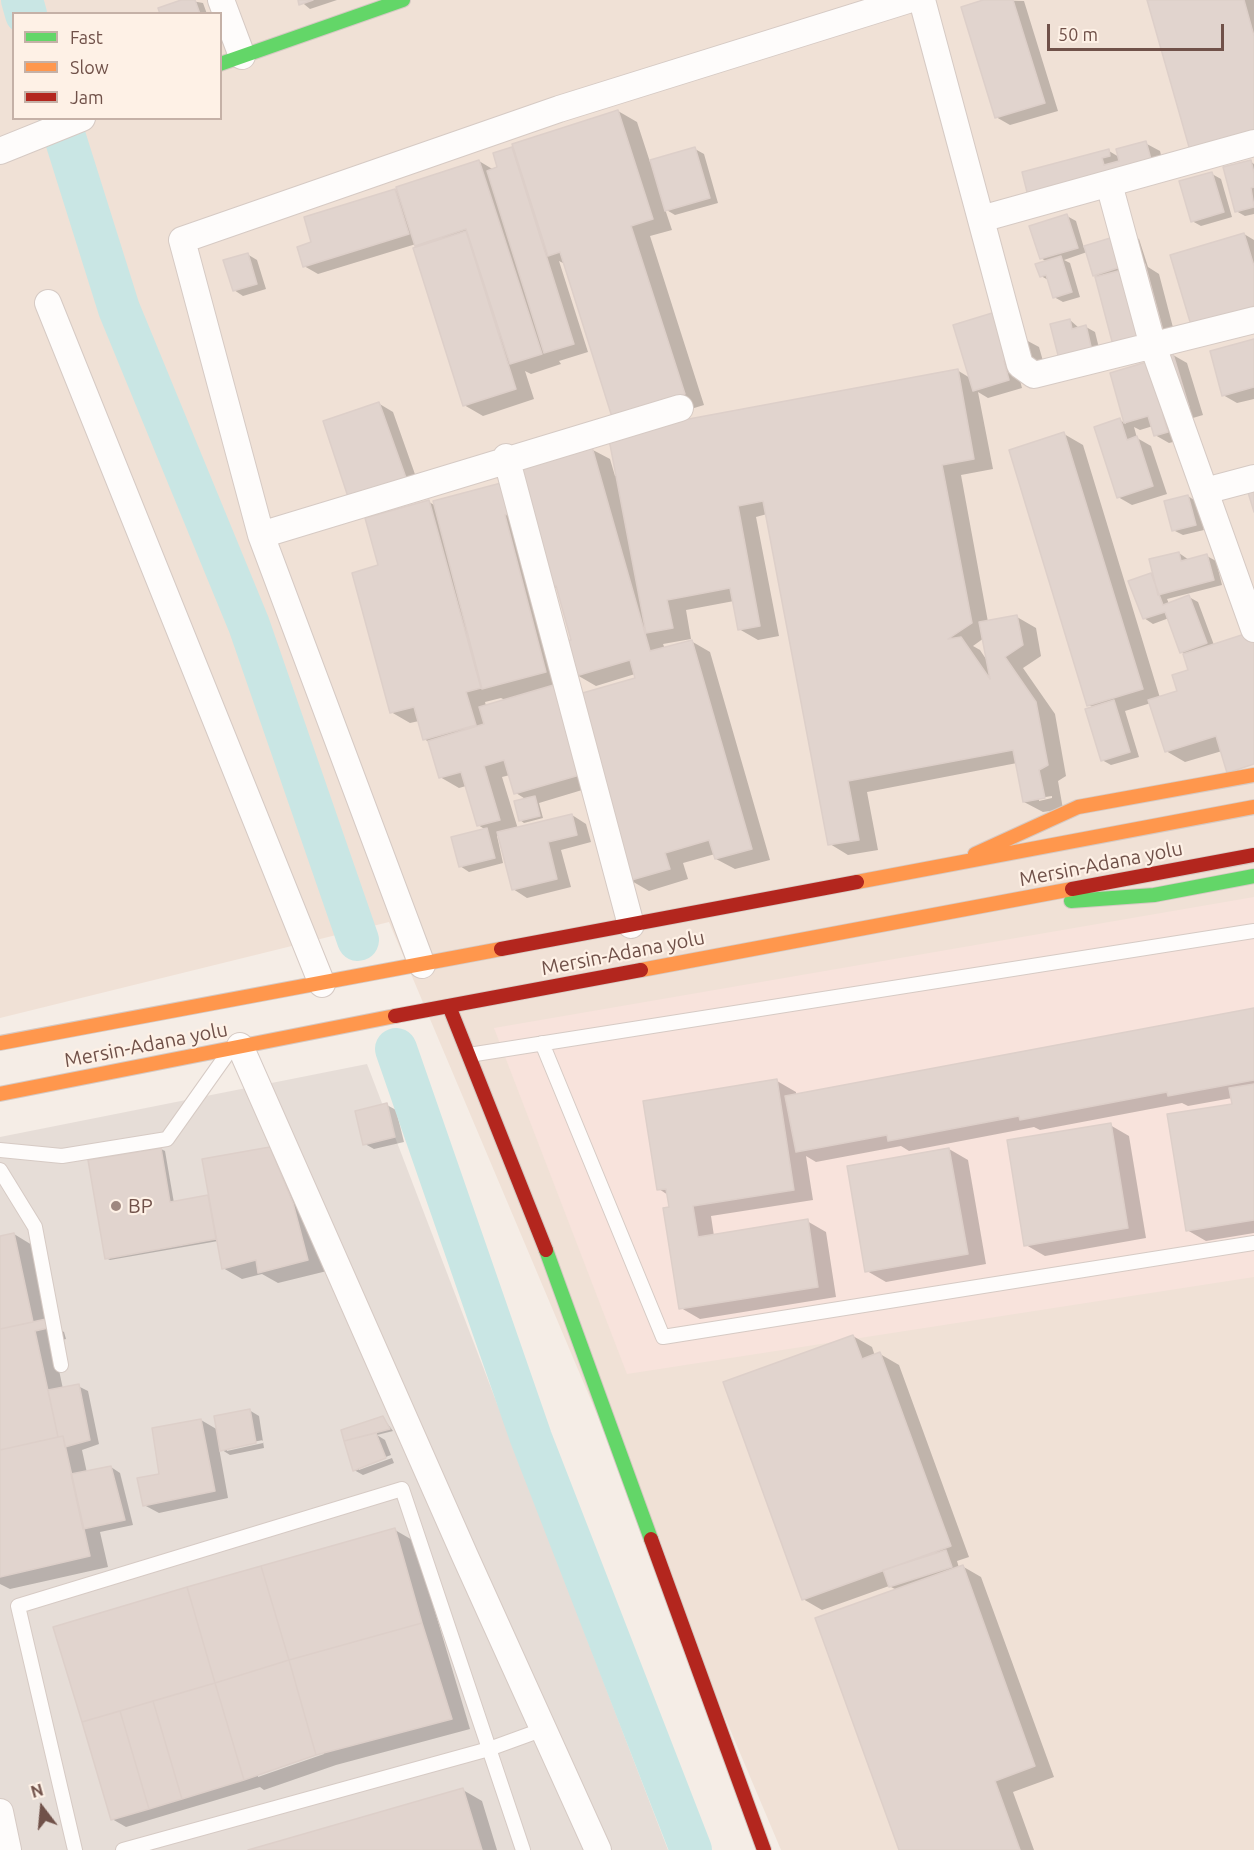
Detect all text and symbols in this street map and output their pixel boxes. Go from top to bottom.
legend [12,12,222,120]
scale bar [1050,12,1227,50]
text: 50 m [1058,24,1098,44]
text: Fast [70,27,103,47]
text: Slow [70,57,109,77]
text: Jam [70,87,104,107]
street label: Mersin-Adana yolu [1017,836,1185,892]
street label: Mersin-Adana yolu [539,925,707,981]
street label: Mersin-Adana yolu [62,1017,230,1073]
place label: BP [128,1194,153,1218]
marker: BP [109,1199,123,1213]
north arrow [12,1778,72,1838]
text: N [29,1780,45,1801]

